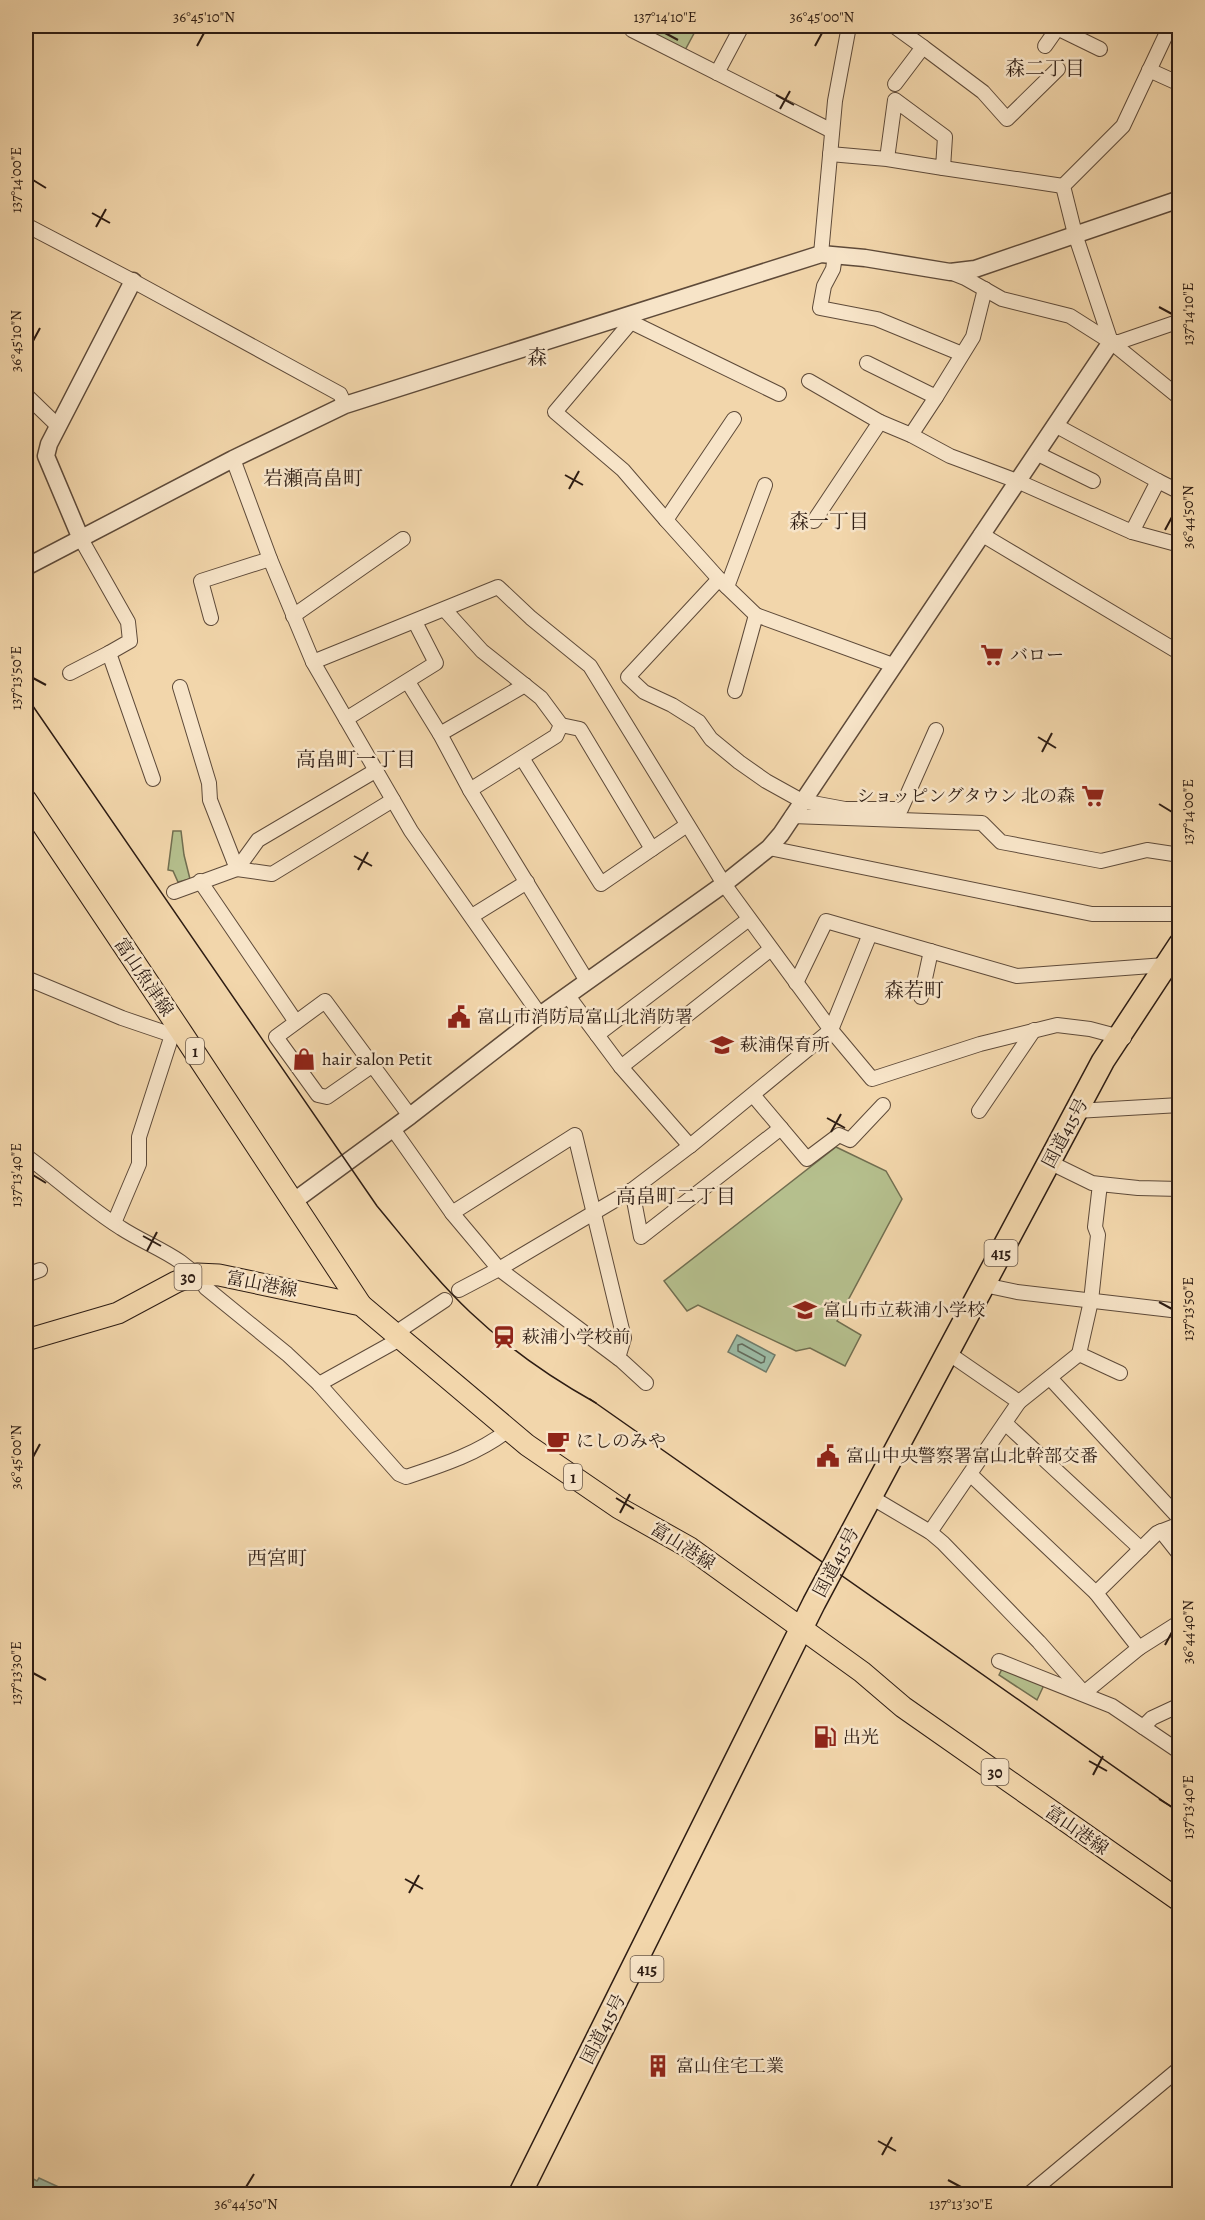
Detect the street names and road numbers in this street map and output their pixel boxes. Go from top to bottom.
street label: 富山魚津線 [109,933,179,1021]
road number: 1 [186,1038,204,1064]
street label: 国道415号 [1037,1094,1093,1172]
road number: 415 [984,1240,1018,1266]
road number: 30 [174,1264,201,1290]
street label: 富山港線 [224,1265,300,1303]
road number: 1 [564,1464,582,1490]
street label: 富山港線 [646,1517,720,1575]
street label: 国道415号 [808,1523,864,1601]
road number: 30 [982,1759,1008,1785]
street label: 富山港線 [1041,1800,1113,1860]
road number: 415 [630,1956,664,1982]
street label: 国道415号 [575,1990,631,2068]

